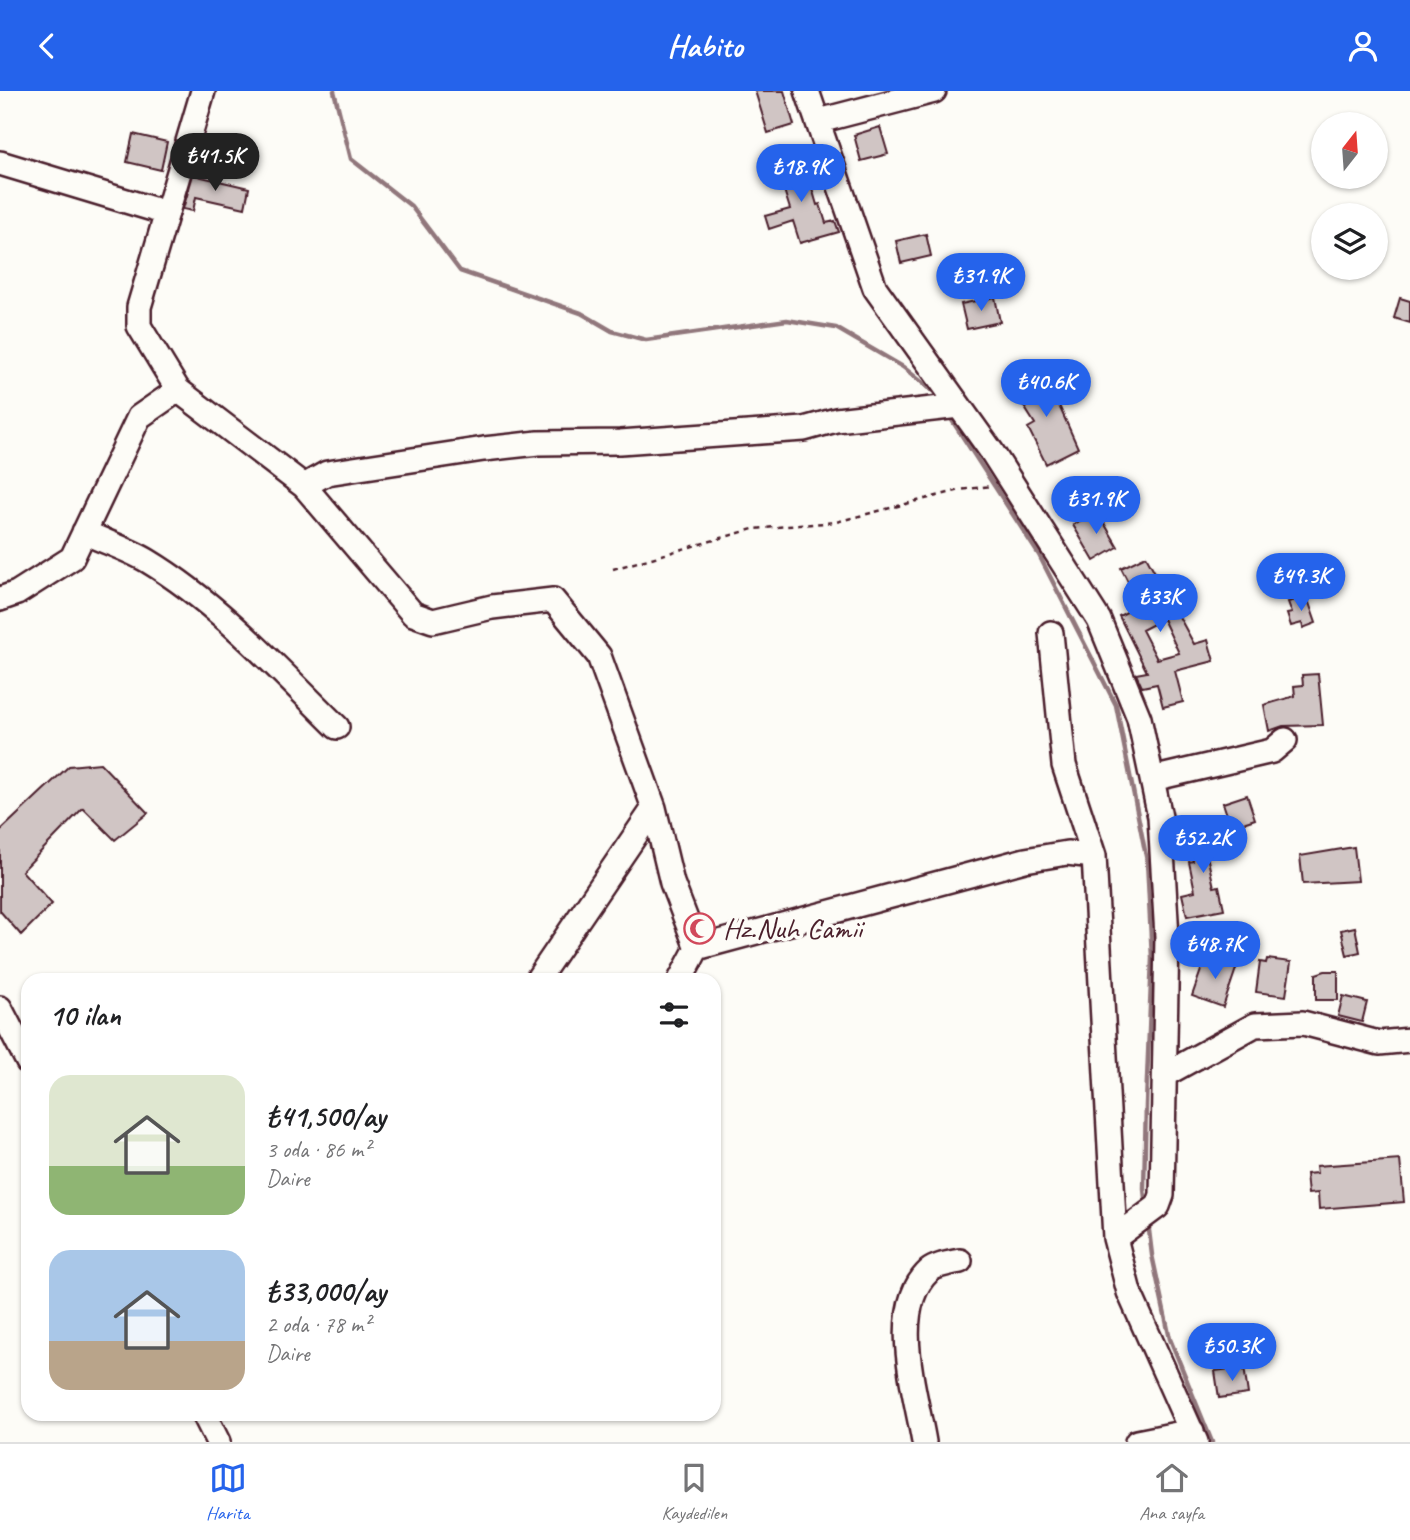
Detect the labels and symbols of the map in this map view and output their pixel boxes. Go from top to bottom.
north arrow [1311,112,1388,189]
pin: ₺41.5K [158,133,272,193]
pin: ₺18.9K [744,145,858,204]
pin: ₺31.9K [924,253,1038,313]
pin: ₺40.6K [989,359,1103,419]
pin: ₺31.9K [1039,477,1153,536]
pin: ₺49.3K [1244,553,1358,613]
pin: ₺33K [1119,575,1201,634]
pin: ₺52.2K [1146,815,1260,875]
place label: Hz.Nuh Camii [723,909,866,947]
mosque icon: Hz.Nuh Camii [683,911,717,945]
pin: ₺48.7K [1158,921,1272,981]
pin: ₺50.3K [1175,1323,1289,1383]

